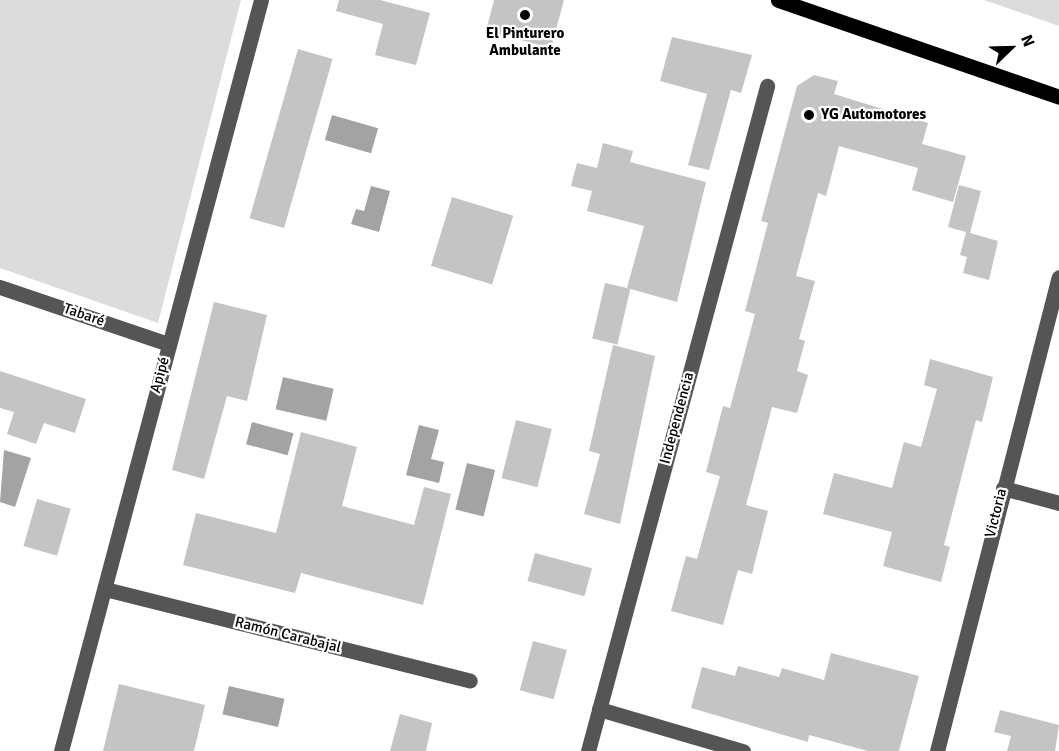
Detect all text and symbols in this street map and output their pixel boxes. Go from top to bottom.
marker: El Pinturero Ambulante [518,8,532,22]
north arrow [981,18,1041,78]
place label: El Pinturero Ambulante [486,24,564,59]
text: N [1016,32,1039,50]
place label: YG Automotores [821,106,926,124]
marker: YG Automotores [802,108,816,122]
street label: Tabaré [61,300,107,330]
street label: Apipé [147,355,173,395]
street label: Independencia [656,370,698,466]
street label: Victoria [981,487,1011,539]
street label: Ramón Carabajal [233,613,343,657]

